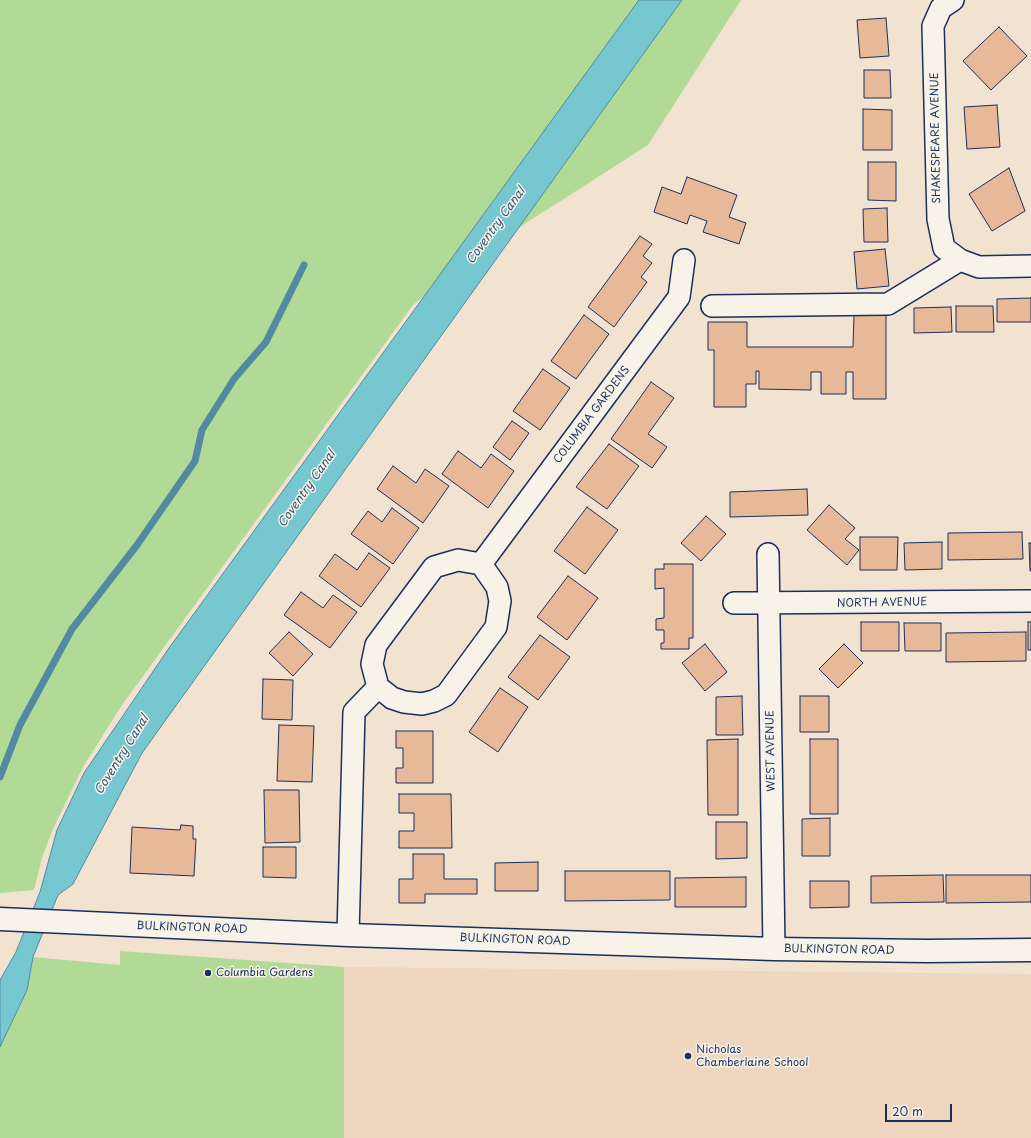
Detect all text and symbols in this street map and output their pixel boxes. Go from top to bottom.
street label: SHAKESPEARE AVENUE [928,72,944,204]
water label: Coventry Canal [463,185,529,267]
street label: COLUMBIA GARDENS [551,364,633,466]
water label: Coventry Canal [275,448,339,530]
street label: NORTH AVENUE [837,596,927,610]
street label: WEST AVENUE [764,710,778,792]
water label: Coventry Canal [92,713,152,797]
street label: BULKINGTON ROAD [136,919,248,937]
street label: BULKINGTON ROAD [459,931,571,949]
street label: BULKINGTON ROAD [783,942,895,958]
place label: Columbia Gardens [216,966,313,980]
marker: Columbia Gardens [203,968,213,978]
place label: Nicholas Chamberlaine School [696,1043,808,1069]
marker: Nicholas Chamberlaine School [683,1051,693,1061]
scale bar [887,1096,954,1122]
text: 20 m [892,1102,923,1120]

